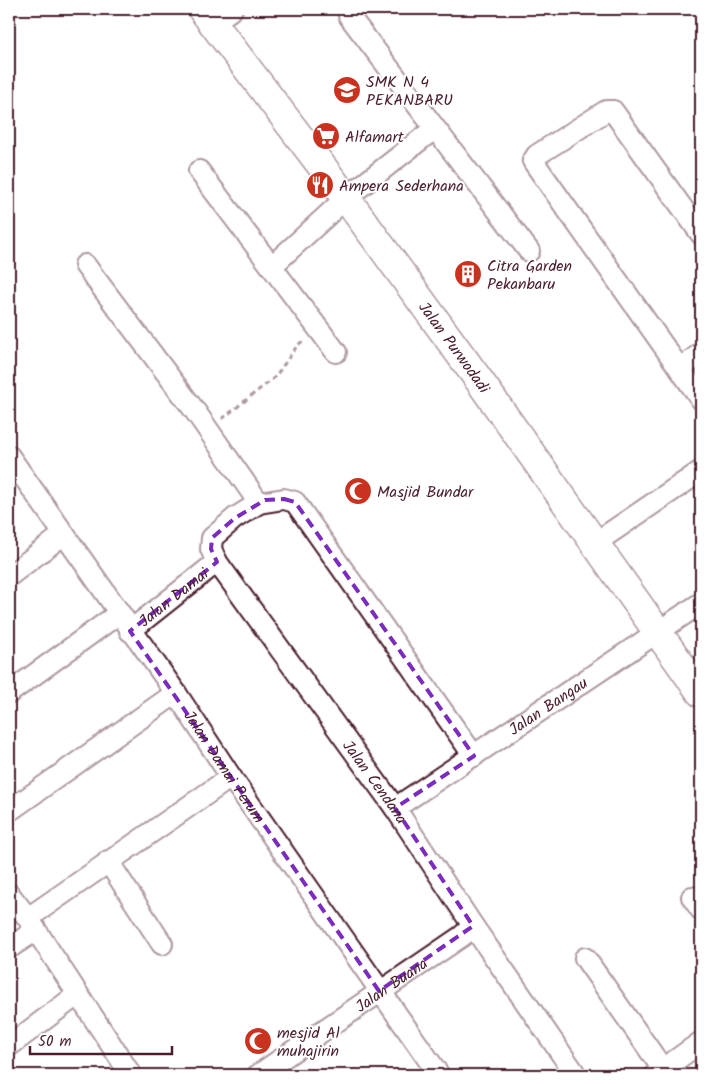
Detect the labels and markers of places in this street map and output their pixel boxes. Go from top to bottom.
place label: SMK N 4 PEKANBARU [366,70,453,113]
school or university icon: SMK N 4 PEKANBARU [332,75,362,105]
supermarket icon: Alfamart [311,121,341,151]
place label: Alfamart [345,125,405,150]
restaurant icon: Ampera Sederhana [305,170,335,200]
place label: Ampera Sederhana [339,174,464,199]
place label: Citra Garden Pekanbaru [487,254,572,297]
building icon: Citra Garden Pekanbaru [453,259,483,289]
mosque icon: Masjid Bundar [343,476,373,506]
place label: Masjid Bundar [377,480,475,505]
place label: mesjid Al muhajirin [277,1021,340,1064]
mosque icon: mesjid Al muhajirin [243,1026,273,1056]

